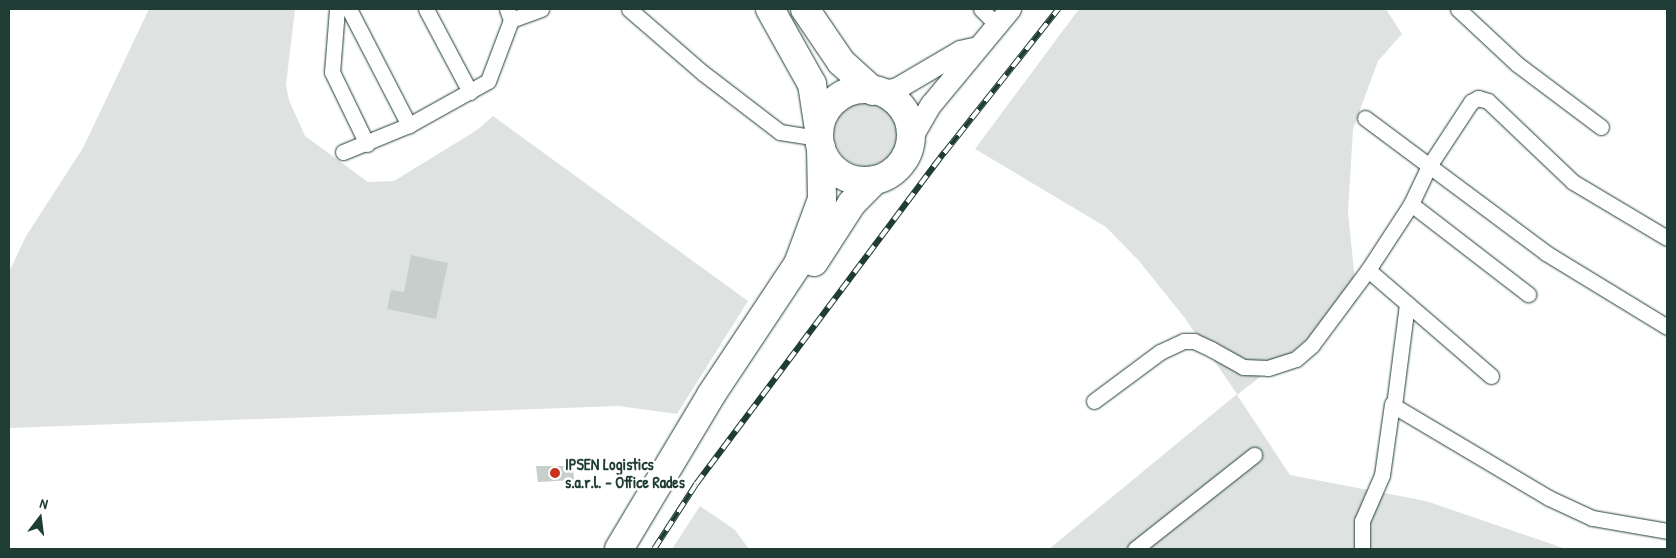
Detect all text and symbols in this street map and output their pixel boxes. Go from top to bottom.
place label: IPSEN Logistics s.a.r.l. - Office Rades [565,454,685,492]
marker: IPSEN Logistics s.a.r.l. - Office Rades [549,467,561,479]
north arrow [15,493,65,543]
text: N [38,493,50,513]

